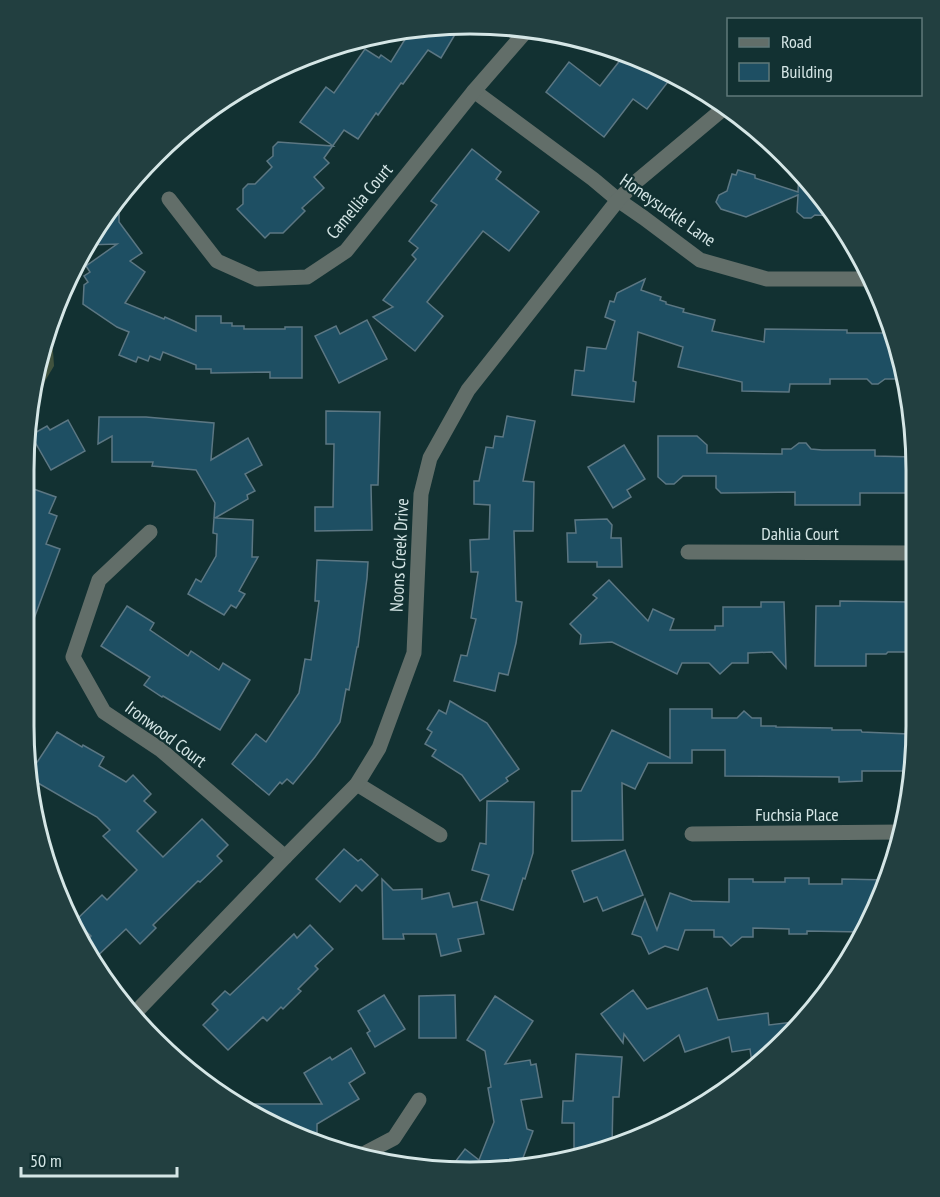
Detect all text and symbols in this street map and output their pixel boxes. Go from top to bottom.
legend [727,18,922,96]
text: Road [781,30,812,53]
text: Building [781,60,833,83]
street label: Camellia Court [321,159,397,243]
street label: Honeysuckle Lane [616,169,720,251]
street label: Noons Creek Drive [385,498,413,612]
street label: Dahlia Court [761,522,839,545]
street label: Ironwood Court [121,696,211,772]
street label: Fuchsia Place [755,803,839,826]
scale bar [21,1140,177,1178]
text: 50 m [30,1149,62,1172]

